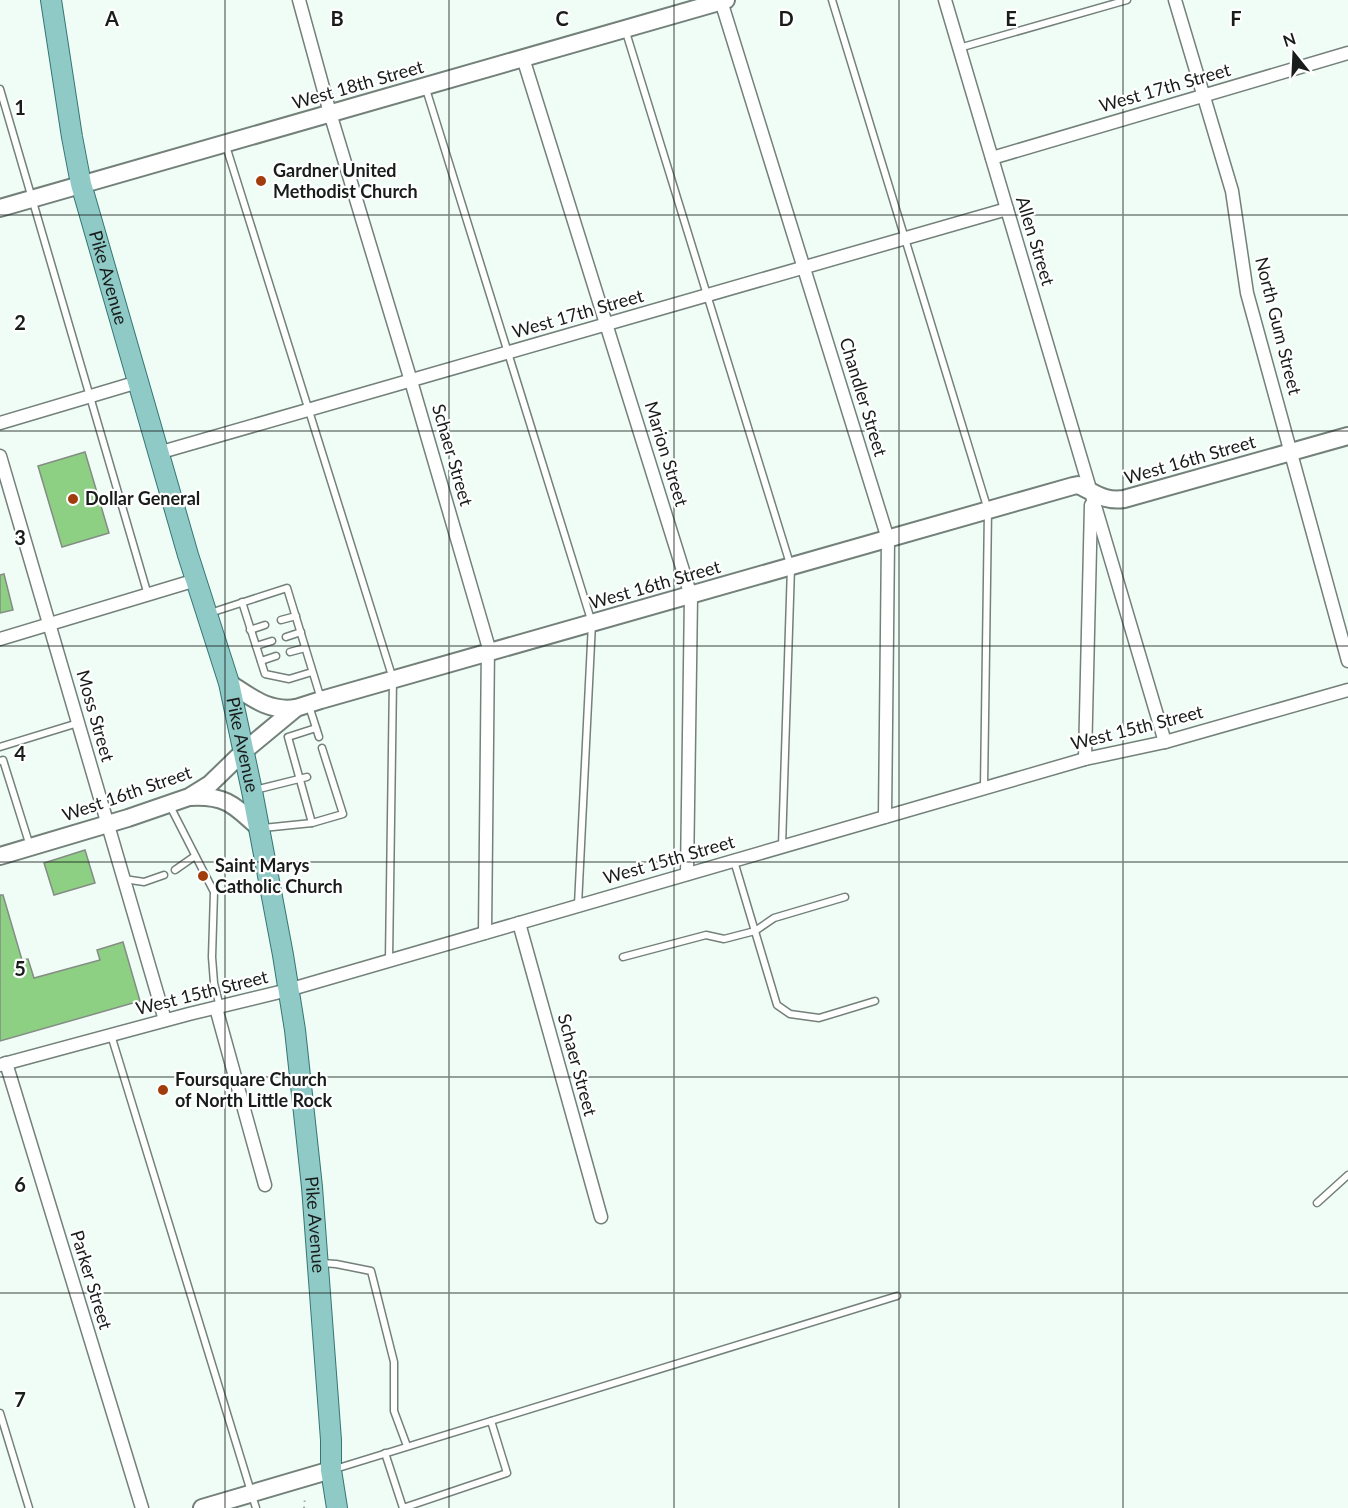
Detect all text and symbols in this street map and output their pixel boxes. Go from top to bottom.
text: A [104,6,119,30]
text: B [330,6,344,30]
text: C [555,6,569,30]
text: D [778,6,794,30]
text: E [1005,6,1017,30]
text: F [1230,6,1242,30]
north arrow [1264,24,1324,84]
text: N [1280,28,1298,50]
street label: West 18th Street [290,55,426,113]
street label: West 17th Street [1097,58,1233,116]
text: 1 [14,95,26,119]
place label: Gardner United Methodist Church [273,159,418,202]
marker: Gardner United Methodist Church [254,174,268,188]
street label: Allen Street [1012,193,1060,289]
street label: Pike Avenue [85,228,133,327]
street label: North Gum Street [1251,255,1307,397]
street label: West 17th Street [510,284,646,342]
text: 2 [14,310,26,334]
street label: Chandler Street [835,335,893,459]
street label: Marion Street [641,399,693,509]
street label: Schaer Street [428,401,478,509]
street label: West 16th Street [1122,430,1258,488]
place label: Dollar General [85,487,200,509]
marker: Dollar General [66,492,80,506]
text: 3 [14,525,26,549]
street label: West 16th Street [587,555,723,613]
street label: Moss Street [72,667,120,765]
street label: Pike Avenue [222,695,264,794]
street label: West 15th Street [1068,700,1206,754]
text: 4 [14,741,26,765]
street label: West 16th Street [59,760,195,825]
street label: West 15th Street [601,830,737,888]
place label: Saint Marys Catholic Church [215,854,343,897]
marker: Saint Marys Catholic Church [196,869,210,883]
text: 5 [14,956,26,980]
street label: West 15th Street [133,965,271,1019]
street label: Schaer Street [554,1011,602,1119]
place label: Foursquare Church of North Little Rock [175,1068,332,1111]
marker: Foursquare Church of North Little Rock [156,1083,170,1097]
text: 6 [14,1172,26,1196]
street label: Pike Avenue [301,1175,330,1274]
street label: Parker Street [66,1228,118,1332]
text: 7 [14,1387,26,1411]

